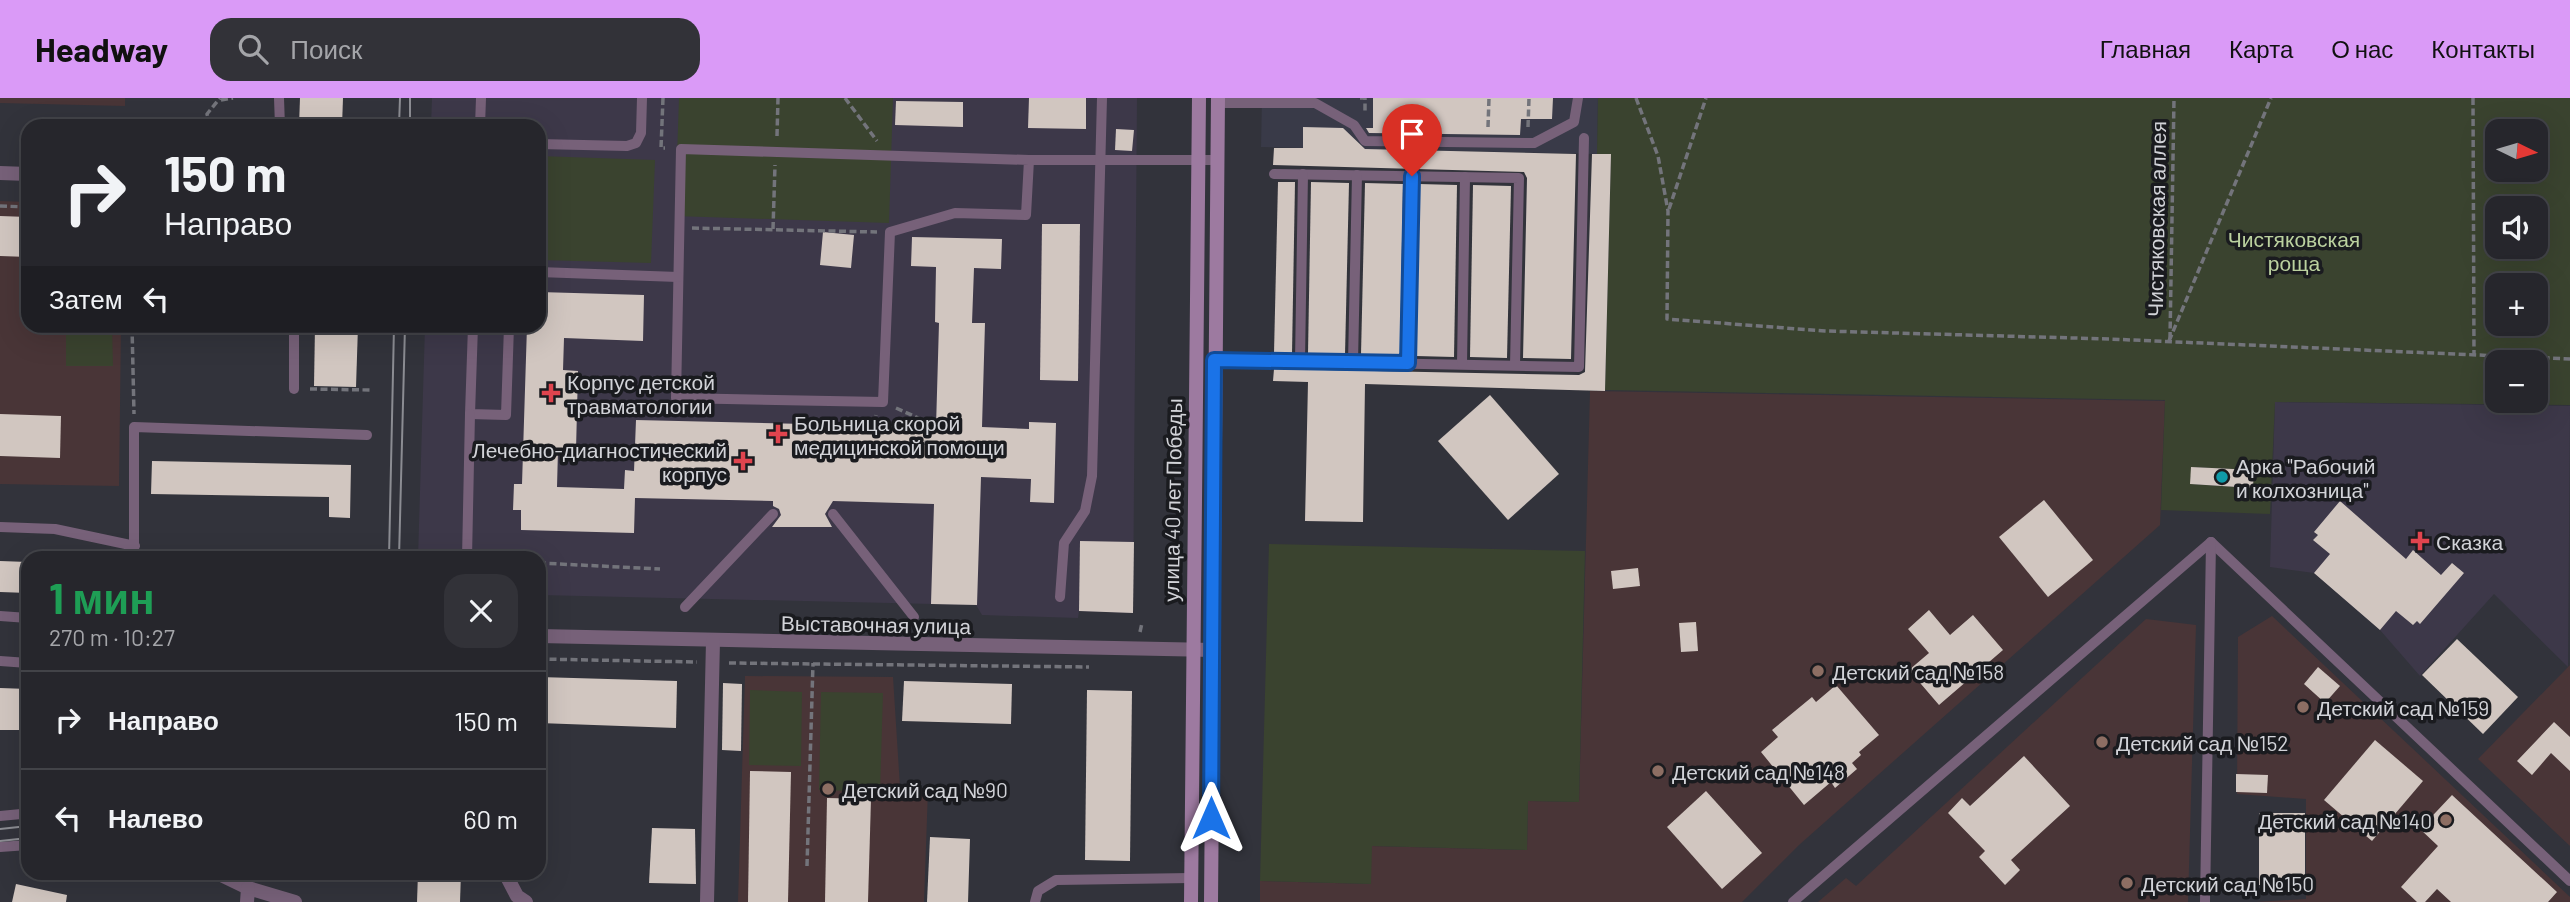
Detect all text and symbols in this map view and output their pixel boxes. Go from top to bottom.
search box [210,18,700,81]
text: Headway [35,29,168,69]
icon: search [234,30,272,68]
text: Поиск [290,33,362,64]
text: Главная [2100,34,2191,63]
text: Карта [2229,34,2293,63]
text: О нас [2331,34,2393,63]
text: Контакты [2431,34,2535,63]
pin [1382,104,1442,176]
icon: arrive [1393,115,1431,153]
north arrow [2485,119,2548,182]
map controls [2485,119,2548,413]
street label: Чистяковская аллея [2142,121,2170,317]
text: 150 m [164,143,286,202]
icon: right [49,147,140,238]
button: sound [2485,196,2548,259]
text: Направо [164,203,292,241]
park label: Чистяковская роща [2228,226,2360,275]
button: + [2485,273,2548,336]
icon: left [137,280,175,318]
text: Затем [49,283,123,314]
button: − [2485,350,2548,413]
place label: Корпус детской травматологии [567,369,715,418]
marker: Корпус детской травматологии [541,383,561,403]
street label: улица 40 лет Победы [1158,398,1186,602]
place label: Больница скорой медицинской помощи [794,410,1005,459]
marker: Больница скорой медицинской помощи [768,424,788,444]
place label: Лечебно-диагностический корпус [472,437,727,486]
marker: Лечебно-диагностический корпус [733,451,753,471]
place label: Арка "Рабочий и колхозница" [2236,453,2375,502]
marker: Арка "Рабочий и колхозница" [2214,469,2230,485]
place label: Сказка [2436,529,2504,554]
marker: Сказка [2410,531,2430,551]
text: 1 мин [49,572,155,622]
button: close [444,574,518,648]
street label: Выставочная улица [781,610,972,638]
text: 270 m · 10:27 [49,623,175,651]
place label: Детский сад №158 [1832,659,2004,684]
marker: Детский сад №158 [1810,663,1826,679]
place label: Детский сад №159 [2317,695,2489,720]
marker: Детский сад №159 [2295,699,2311,715]
icon: right [49,701,87,739]
text: Направо [108,704,219,735]
text: 150 m [454,705,518,736]
place label: Детский сад №152 [2116,730,2289,755]
marker: Детский сад №152 [2094,734,2110,750]
place label: Детский сад №148 [1672,759,1845,784]
marker: Детский сад №148 [1650,763,1666,779]
place label: Детский сад №90 [842,777,1008,802]
marker: Детский сад №90 [820,781,836,797]
position arrow [1174,781,1248,855]
icon: left [49,799,87,837]
text: Налево [108,802,203,833]
text: 60 m [463,803,518,834]
place label: Детский сад №140 [2258,808,2432,833]
marker: Детский сад №140 [2438,812,2454,828]
place label: Детский сад №150 [2141,871,2314,896]
marker: Детский сад №150 [2119,875,2135,891]

